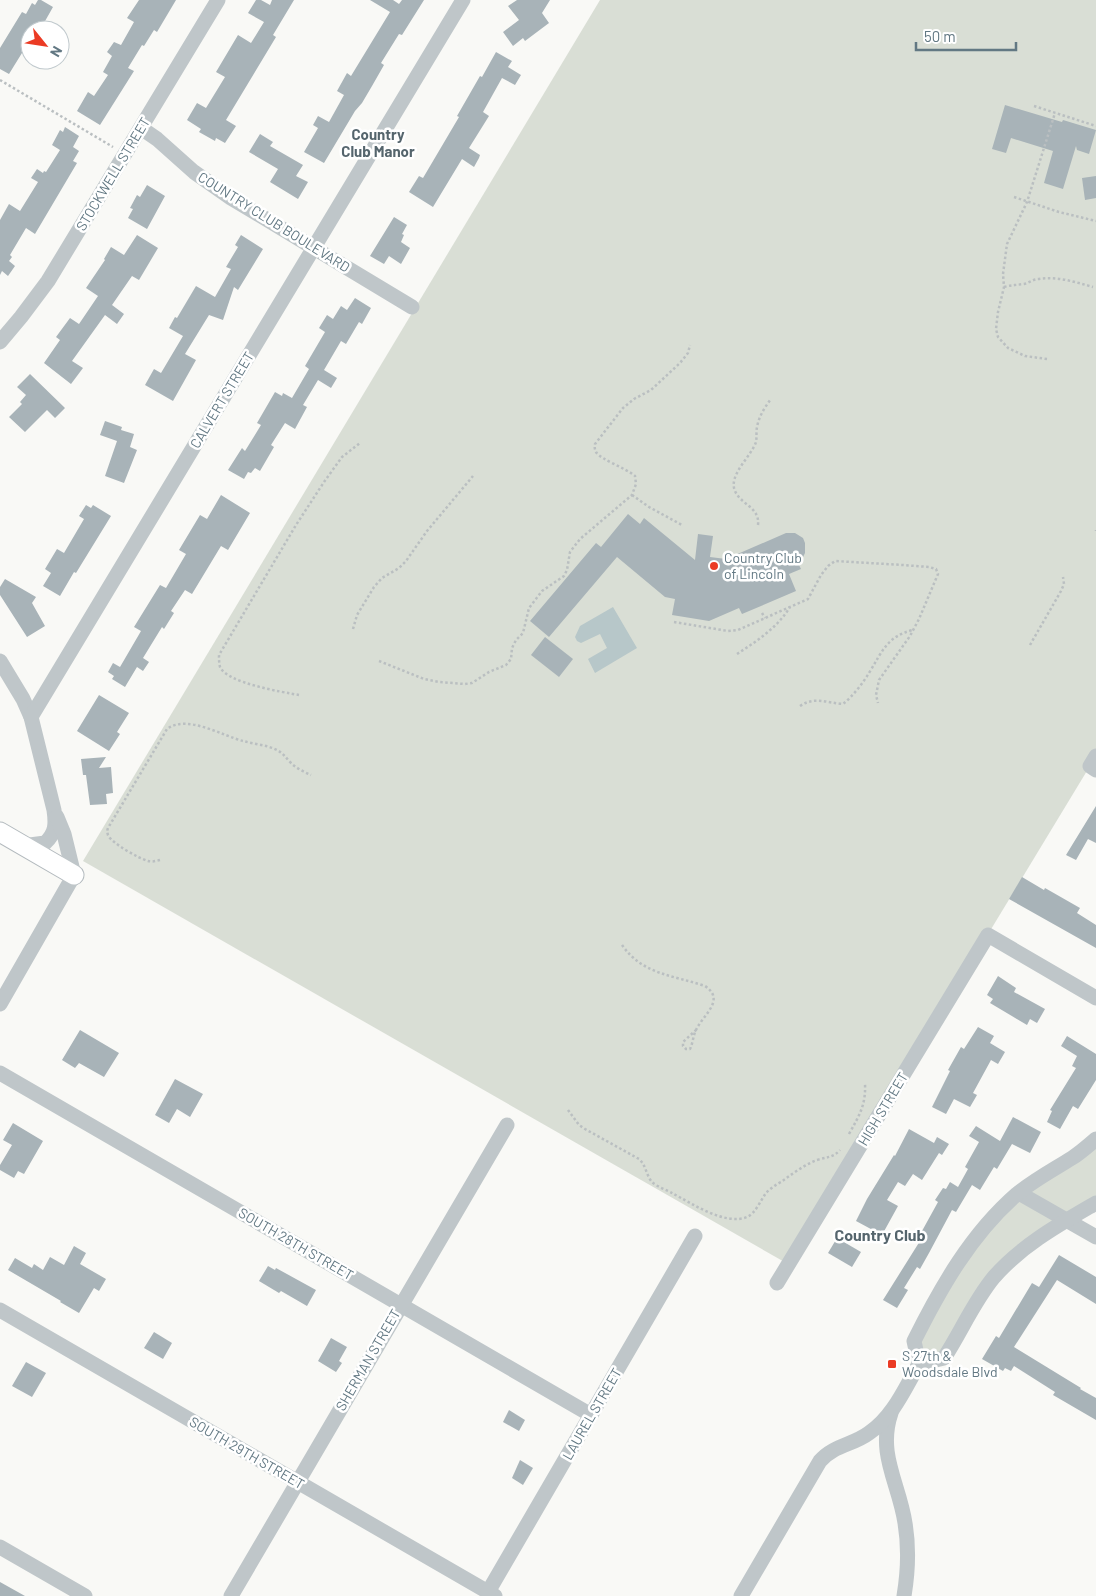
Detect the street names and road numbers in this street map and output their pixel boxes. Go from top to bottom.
street label: STOCKWELL STREET [72,114,153,234]
street label: COUNTRY CLUB BOULEVARD [195,168,353,275]
street label: CALVERT STREET [186,348,257,451]
street label: HIGH STREET [854,1069,911,1149]
street label: SOUTH 28TH STREET [236,1204,357,1283]
street label: SHERMAN STREET [332,1306,404,1414]
street label: LAUREL STREET [558,1365,625,1463]
street label: SOUTH 29TH STREET [187,1413,308,1492]

